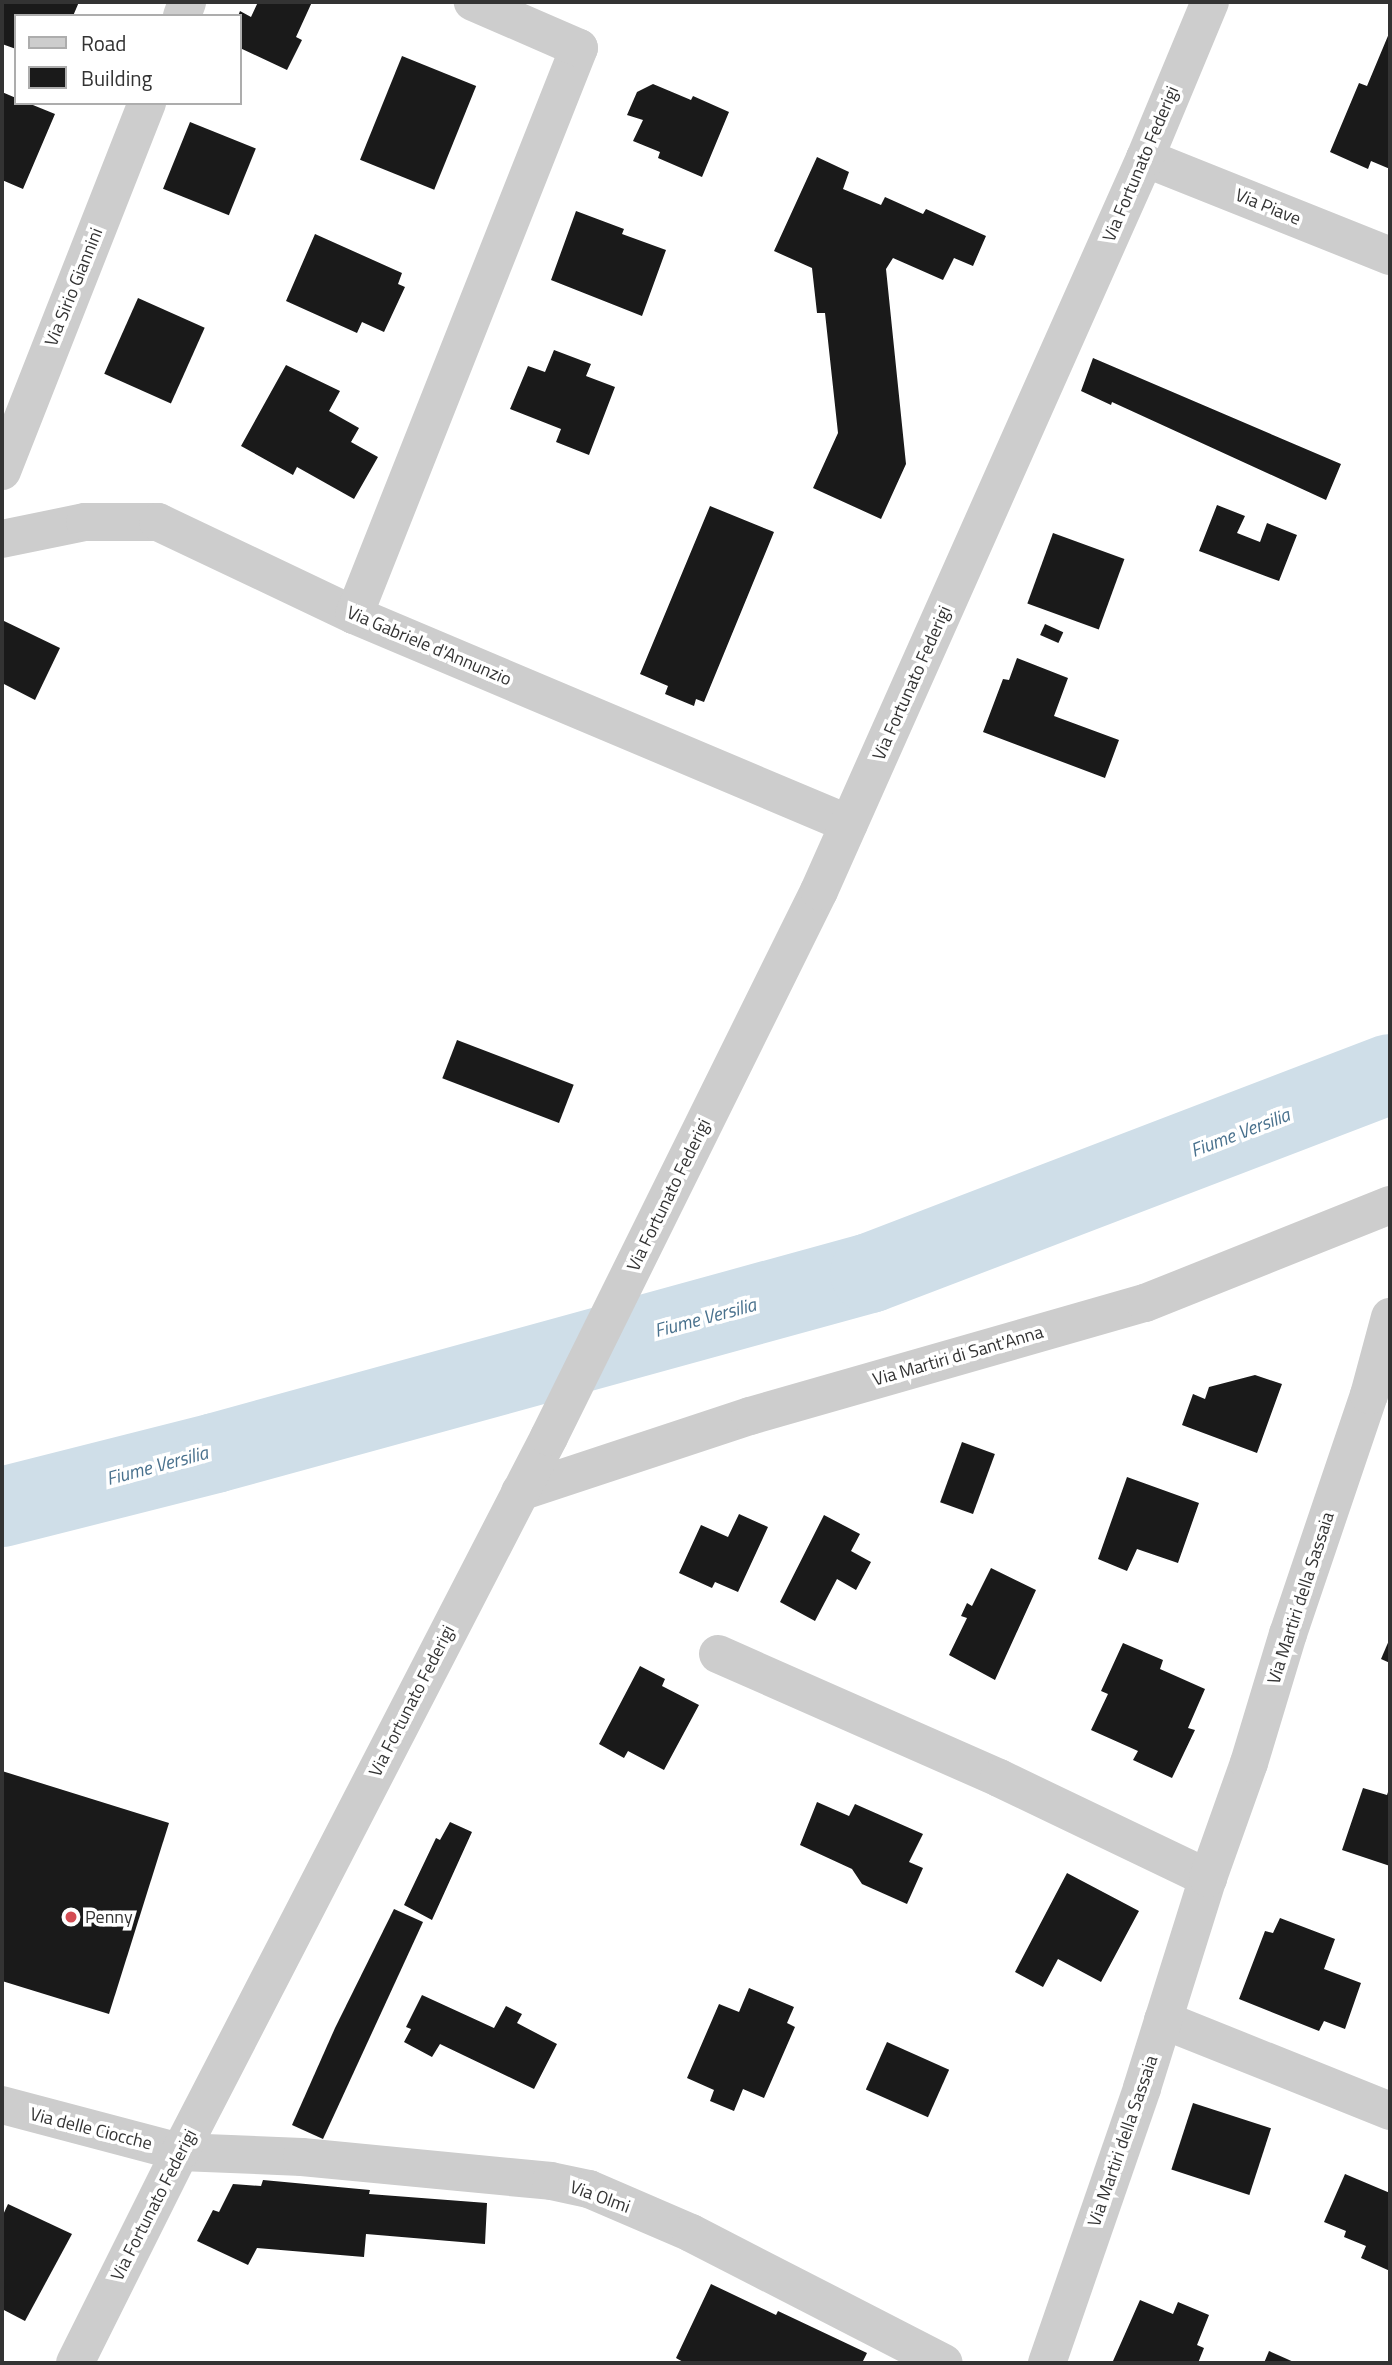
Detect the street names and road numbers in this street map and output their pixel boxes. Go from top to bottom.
street label: Via Fortunato Federigi [1098,83,1184,245]
street label: Via Piave [1232,184,1304,230]
street label: Via Sirio Giannini [40,225,108,349]
street label: Via Gabriele d'Annunzio [343,602,515,690]
street label: Via Fortunato Federigi [868,602,956,764]
street label: Via Fortunato Federigi [623,1115,715,1275]
street label: Via Martiri di Sant'Anna [870,1321,1046,1391]
street label: Via Martiri della Sassaia [1263,1509,1339,1687]
street label: Via Fortunato Federigi [365,1622,459,1780]
street label: Via Martiri della Sassaia [1084,2053,1162,2229]
street label: Via delle Ciocche [28,2103,154,2155]
street label: Via Fortunato Federigi [107,2126,201,2284]
street label: Via Olmi [567,2176,633,2218]

